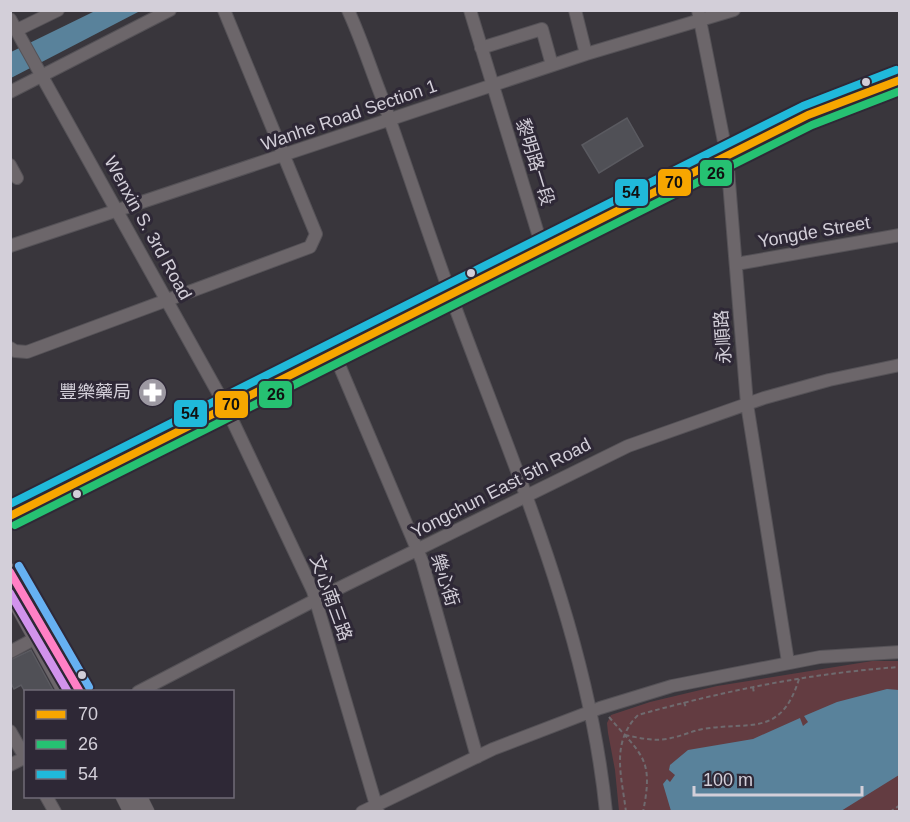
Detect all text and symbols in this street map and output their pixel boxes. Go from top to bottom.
street label: Wanhe Road Section 1 [259,76,439,154]
unlabelled marker [860,76,872,88]
street label: 黎明路一段 [512,116,558,208]
street label: Wenxin S. 3rd Road [100,153,196,303]
line badge: 26 [699,159,733,187]
text: 26 [707,165,725,182]
line badge: 70 [657,168,692,197]
text: 70 [665,174,683,191]
line badge: 54 [614,178,649,207]
text: 54 [622,184,640,201]
street label: Yongde Street [756,212,872,252]
unlabelled marker [465,267,477,279]
street label: 永順路 [711,309,735,365]
pharmacy icon: 豐樂藥局 [136,376,168,408]
line badge: 26 [258,380,293,409]
place label: 豐樂藥局 [59,382,131,402]
text: 26 [267,386,285,403]
line badge: 70 [214,390,249,419]
text: 70 [222,396,240,413]
line badge: 54 [173,399,208,428]
text: 54 [181,405,199,422]
street label: Yongchun East 5th Road [408,434,594,542]
unlabelled marker [71,488,83,500]
street label: 樂心街 [428,551,462,609]
street label: 文心南三路 [306,552,356,644]
unlabelled marker [76,669,88,681]
legend [24,690,234,798]
text: 70 [78,704,98,724]
text: 26 [78,734,98,754]
scale bar [694,759,862,797]
text: 54 [78,764,98,784]
text: 100 m [703,770,753,790]

